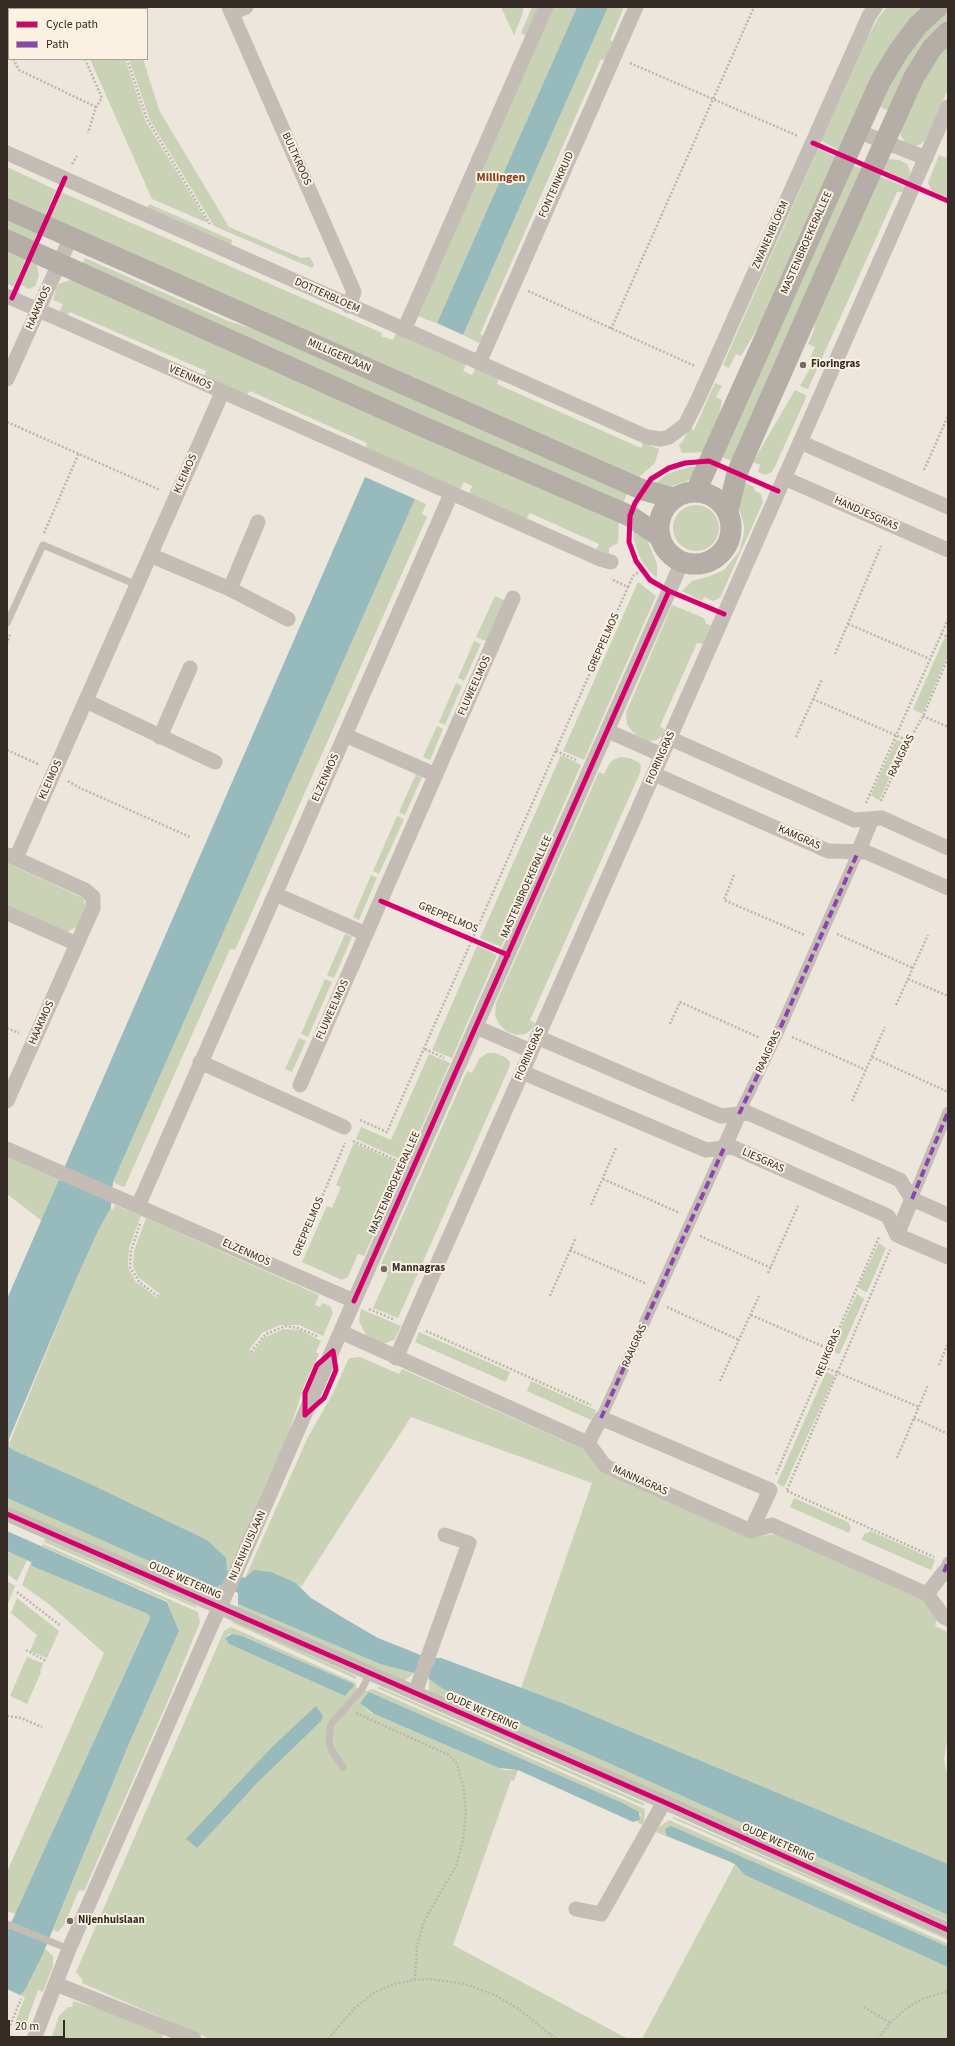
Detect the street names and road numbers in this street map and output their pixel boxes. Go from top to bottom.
street label: BULTKROOS [278,130,314,188]
street label: FONTEINKRUID [537,150,577,220]
street label: MASTENBROEKERALLEE [778,190,836,296]
street label: ZWANENBLOEM [750,199,792,271]
street label: DOTTERBLOEM [292,276,362,316]
street label: HAAKMOS [23,284,55,332]
street label: MILLIGERLAAN [305,336,373,376]
street label: VEENMOS [167,363,213,393]
street label: KLEIMOS [172,452,200,496]
street label: HANDJESGRAS [832,494,900,534]
street label: GREPPELMOS [585,611,623,675]
street label: FLUWEELMOS [456,654,494,718]
street label: FIORINGRAS [643,729,679,787]
street label: RAAIGRAS [886,733,918,779]
street label: ELZENMOS [310,752,342,804]
street label: KLEIMOS [37,758,65,802]
street label: KAMGRAS [776,823,822,853]
street label: MASTENBROEKERALLEE [498,834,556,940]
street label: GREPPELMOS [416,899,480,937]
street label: FLUWEELMOS [314,978,352,1042]
street label: HAAKMOS [26,999,58,1047]
street label: FIORINGRAS [512,1025,548,1083]
street label: RAAIGRAS [753,1028,785,1076]
street label: MASTENBROEKERALLEE [366,1130,424,1236]
street label: LIESGRAS [740,1146,786,1176]
street label: GREPPELMOS [290,1195,328,1259]
street label: ELZENMOS [220,1237,272,1269]
street label: RAAIGRAS [620,1322,650,1370]
street label: REUKGRAS [813,1327,845,1379]
street label: MANNAGRAS [610,1463,670,1499]
street label: NIJENHUISLAAN [227,1509,269,1583]
street label: OUDE WETERING [147,1559,223,1603]
street label: OUDE WETERING [444,1690,520,1734]
street label: OUDE WETERING [740,1821,816,1865]

